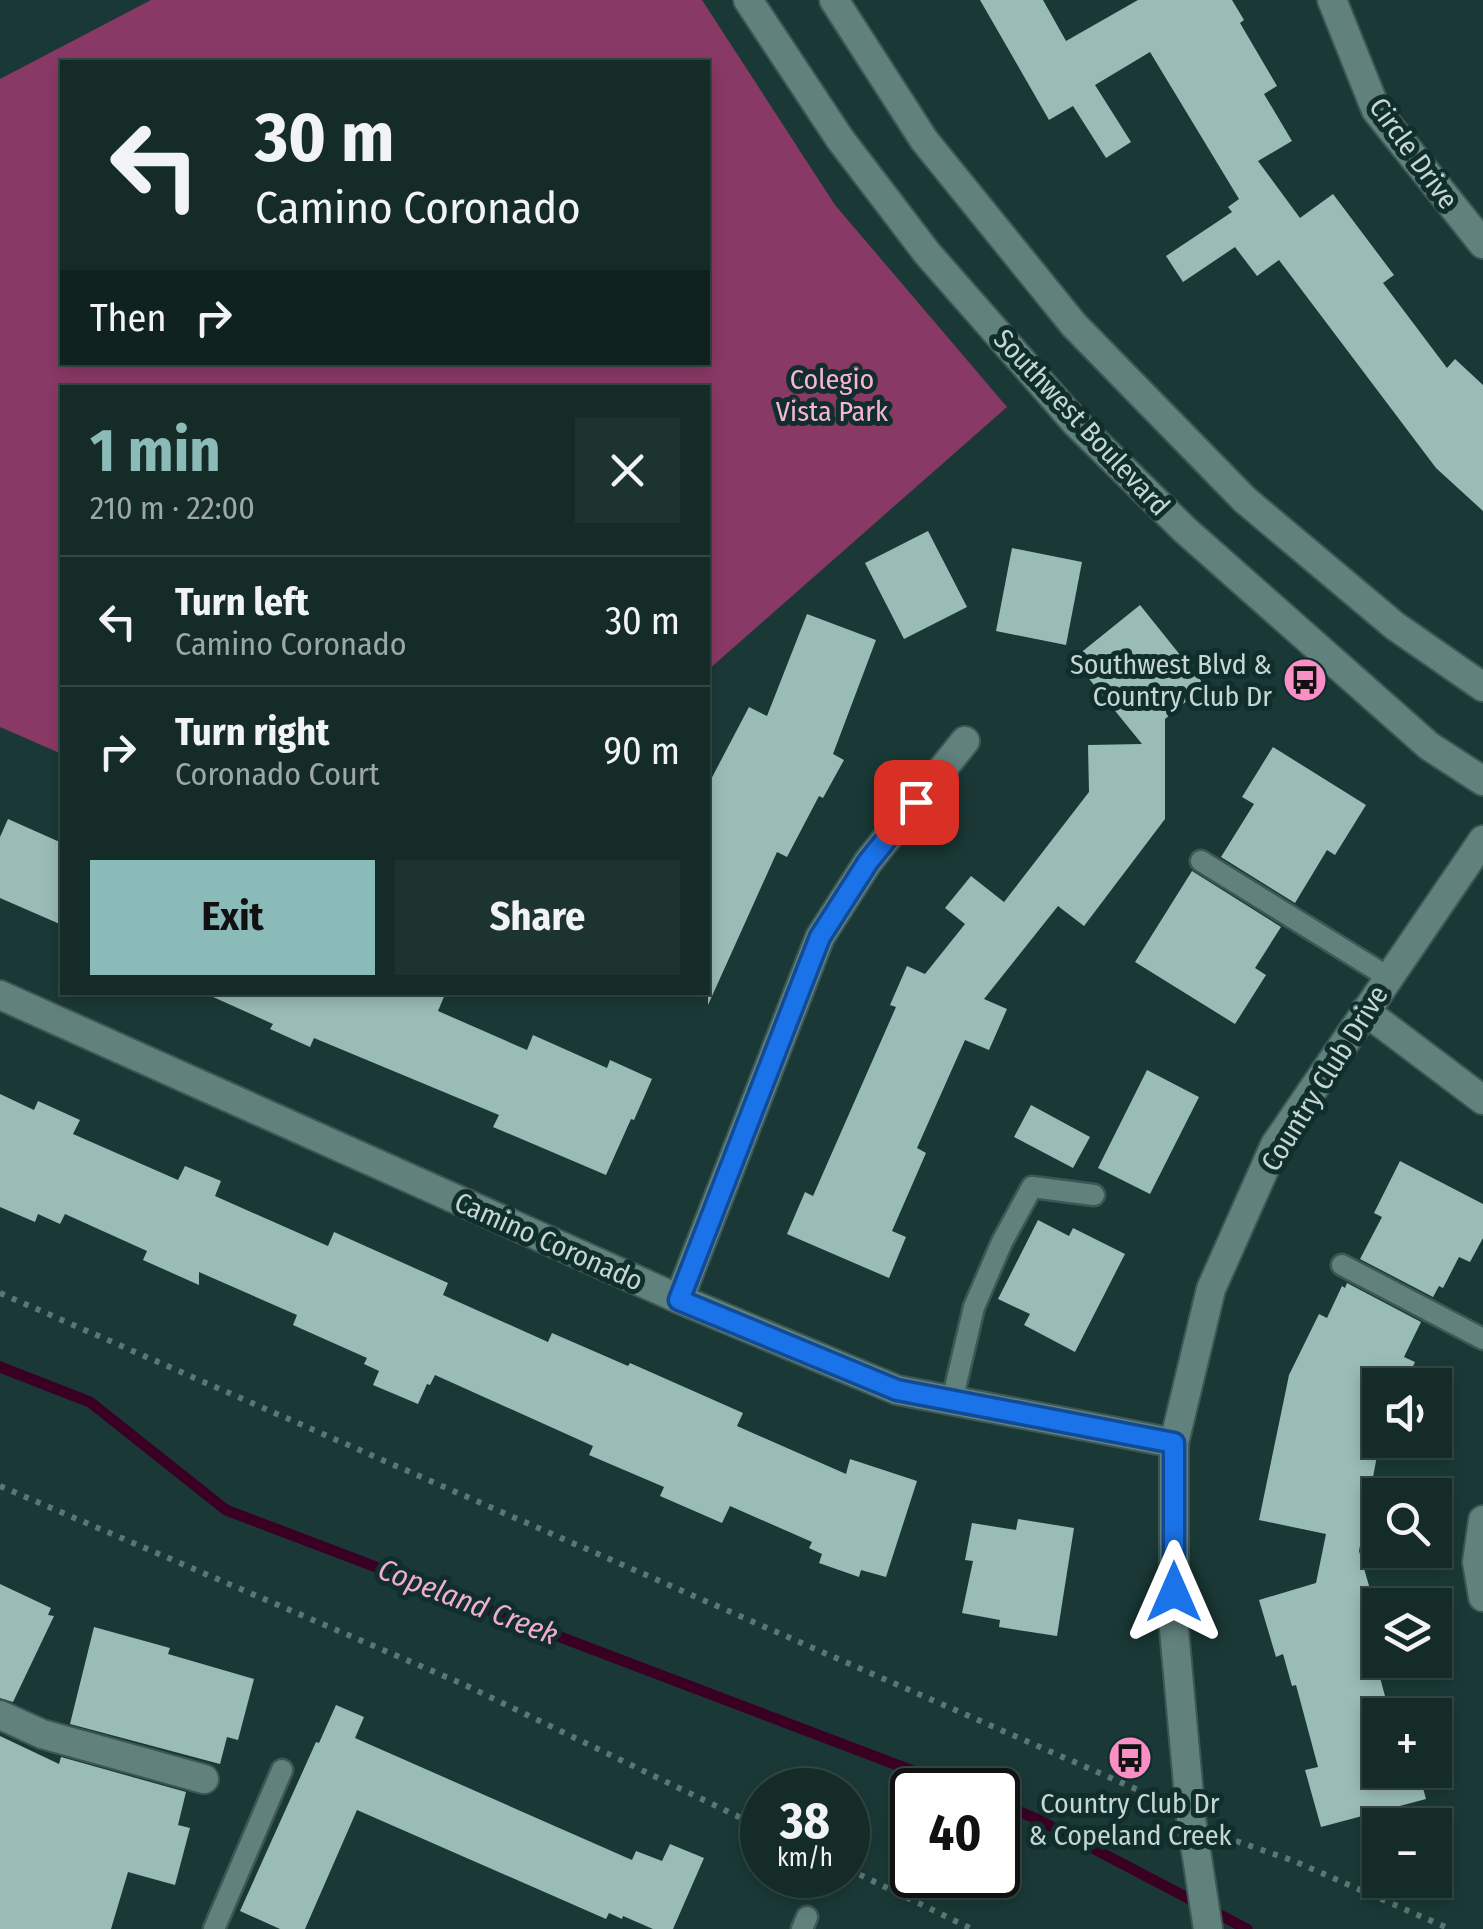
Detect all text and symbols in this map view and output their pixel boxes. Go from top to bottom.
street label: Circle Drive [1362,91,1465,215]
text: 30 m [255,96,394,180]
icon: left [90,100,220,230]
text: Camino Coronado [255,181,581,235]
icon: right [186,290,241,345]
text: Then [90,295,166,341]
street label: Southwest Boulevard [987,322,1176,522]
park label: Colegio Vista Park [776,363,889,428]
text: 1 min [90,415,221,487]
button: close [575,418,680,523]
text: 210 m · 22:00 [90,489,255,527]
text: Turn left [175,579,309,625]
icon: left [90,594,145,649]
text: 30 m [605,598,680,644]
text: Camino Coronado [175,625,407,663]
place label: Southwest Blvd & Country Club Dr [1070,648,1272,713]
bus stop icon: Southwest Blvd & Country Club Dr [1282,657,1328,703]
text: Turn right [175,709,329,755]
icon: right [90,724,145,779]
text: 90 m [604,728,680,774]
text: Coronado Court [175,755,379,793]
pin [874,760,959,845]
icon: arrive [889,775,944,830]
button: Exit [90,860,375,975]
button: Share [395,860,680,975]
street label: Country Club Drive [1254,979,1395,1177]
street label: Camino Coronado [450,1185,648,1298]
map controls [1362,1368,1452,1898]
button: sound [1362,1368,1452,1458]
button: search [1362,1478,1452,1568]
position arrow [1122,1540,1226,1644]
water label: Copeland Creek [373,1551,563,1653]
button: layers [1362,1588,1452,1678]
button: + [1362,1698,1452,1788]
bus stop icon: Country Club Dr & Copeland Creek [1107,1735,1153,1781]
speed limit sign: 40 [890,1768,1020,1898]
place label: Country Club Dr & Copeland Creek [1028,1787,1233,1852]
text: 38 [780,1791,830,1851]
button: − [1362,1808,1452,1898]
text: km/h [777,1843,833,1873]

